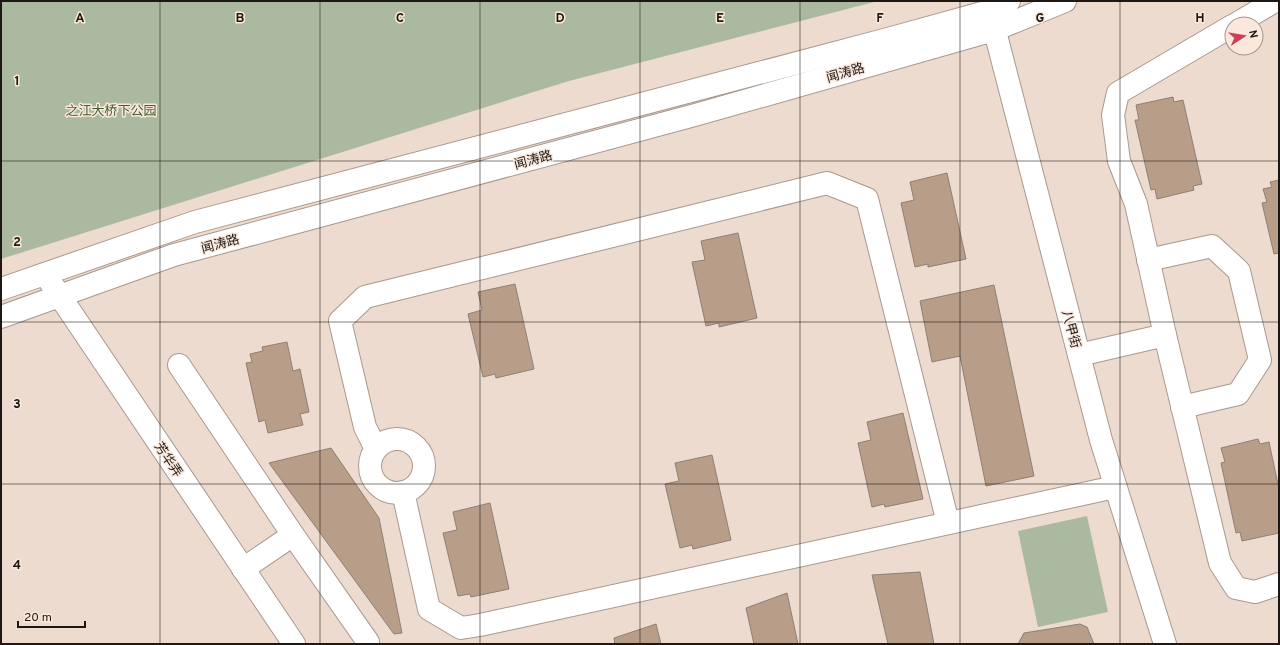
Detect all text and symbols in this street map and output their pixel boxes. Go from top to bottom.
text: A [75,11,85,27]
text: B [236,11,245,27]
text: C [396,11,404,27]
text: D [555,11,565,27]
text: E [716,11,724,27]
text: F [876,11,884,27]
text: G [1036,11,1045,27]
text: H [1195,11,1205,27]
north arrow [1224,16,1264,56]
text: N [1245,29,1260,39]
street label: 闻涛路 [824,60,867,87]
text: 1 [14,74,20,90]
park label: 之江大桥下公园 [65,104,157,120]
street label: 闻涛路 [512,147,554,174]
street label: 闻涛路 [199,231,241,258]
text: 2 [13,235,21,251]
street label: 八甲街 [1057,309,1083,350]
text: 3 [13,397,21,413]
street label: 芳华弄 [150,439,186,481]
text: 4 [13,558,21,574]
scale bar [18,603,85,629]
text: 20 m [24,610,52,626]

